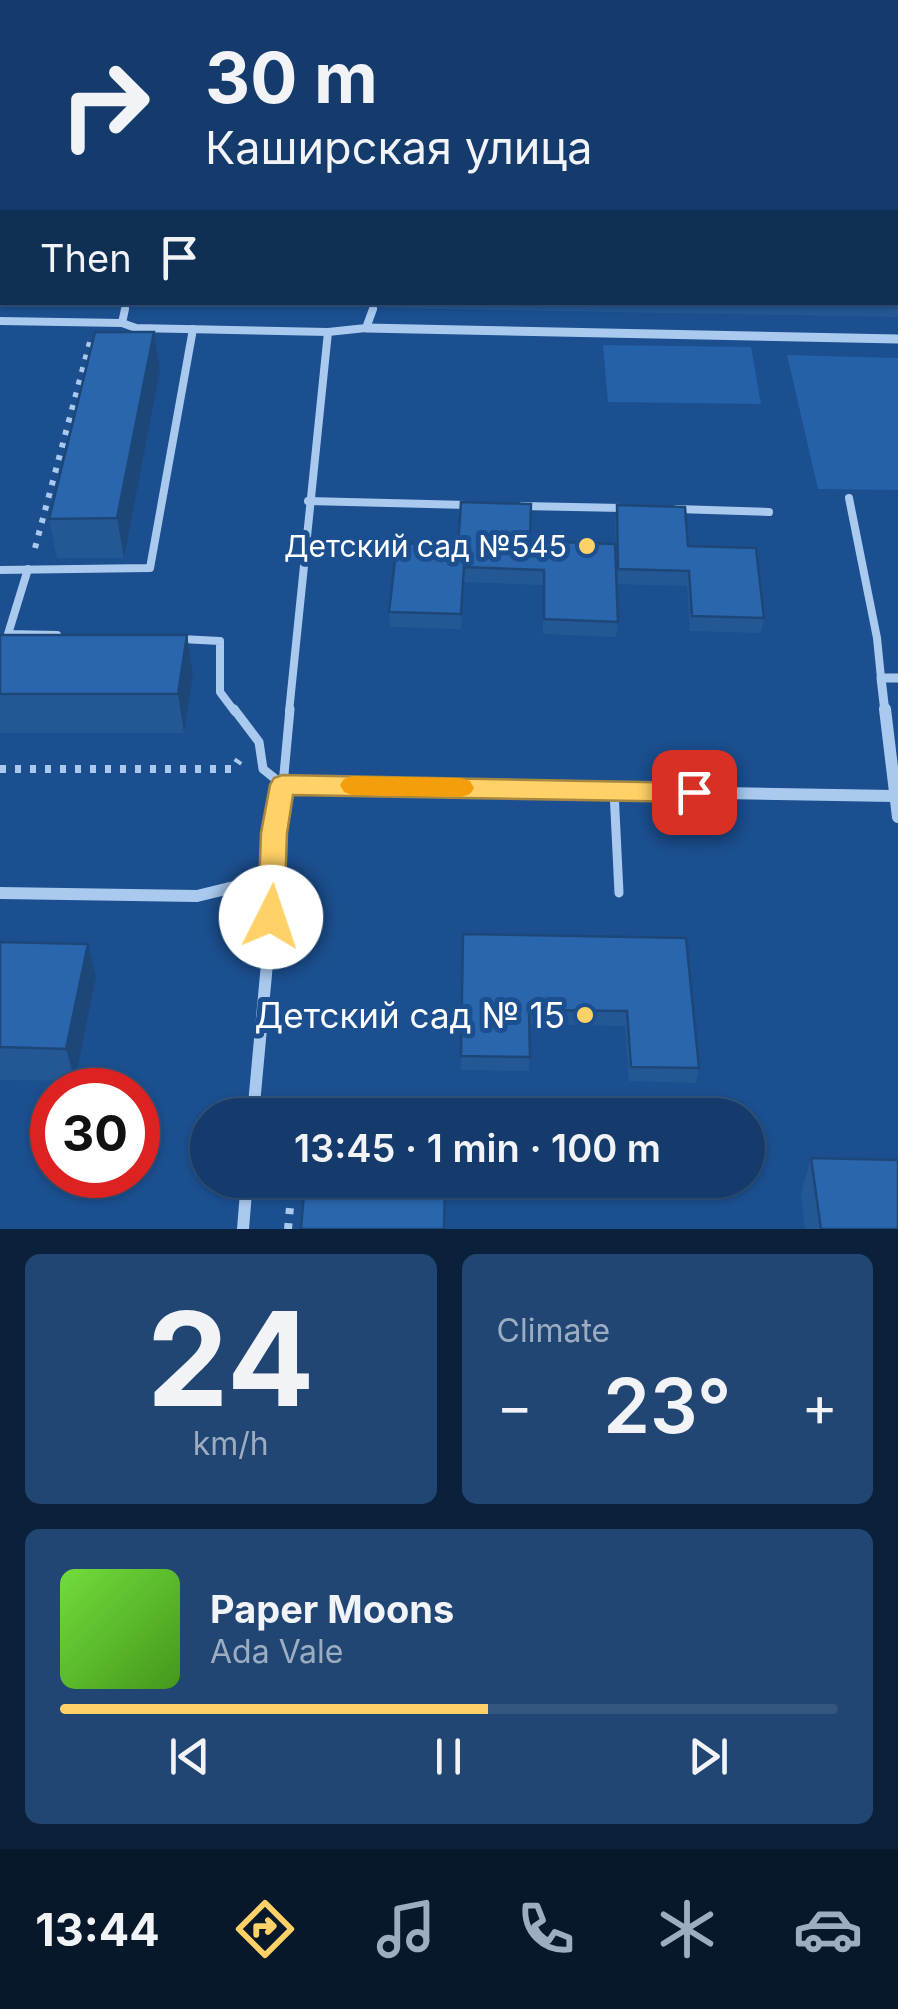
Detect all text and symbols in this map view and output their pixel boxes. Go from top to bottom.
text: 30 m [205,35,378,120]
icon: right [40,40,170,170]
text: Каширская улица [205,120,593,175]
icon: arrive [152,230,207,285]
text: Then [40,235,132,281]
place label: Детский сад №545 [284,528,567,564]
marker: Детский сад №545 [576,535,598,557]
pin [652,750,737,835]
icon: arrive [667,765,722,820]
position arrow [219,865,323,969]
place label: Детский сад № 15 [255,994,565,1036]
marker: Детский сад № 15 [574,1004,596,1026]
speed limit sign: 30 [30,1068,160,1198]
text: 13:45 · 1 min · 100 m [294,1125,661,1171]
text: 24 [147,1280,315,1437]
text: Climate [497,1311,610,1350]
text: 23° [603,1360,731,1451]
text: − [497,1373,533,1439]
text: + [802,1373,838,1439]
text: km/h [193,1424,269,1463]
text: Paper Moons [210,1586,454,1632]
text: Ada Vale [210,1632,343,1671]
icon: previous [162,1729,217,1784]
icon: pause [421,1729,476,1784]
icon: next [681,1729,736,1784]
icon: directions [230,1894,300,1964]
icon: music [371,1894,441,1964]
icon: phone [511,1894,581,1964]
icon: climate [652,1894,722,1964]
icon: car [793,1894,863,1964]
text: 13:44 [35,1902,160,1957]

